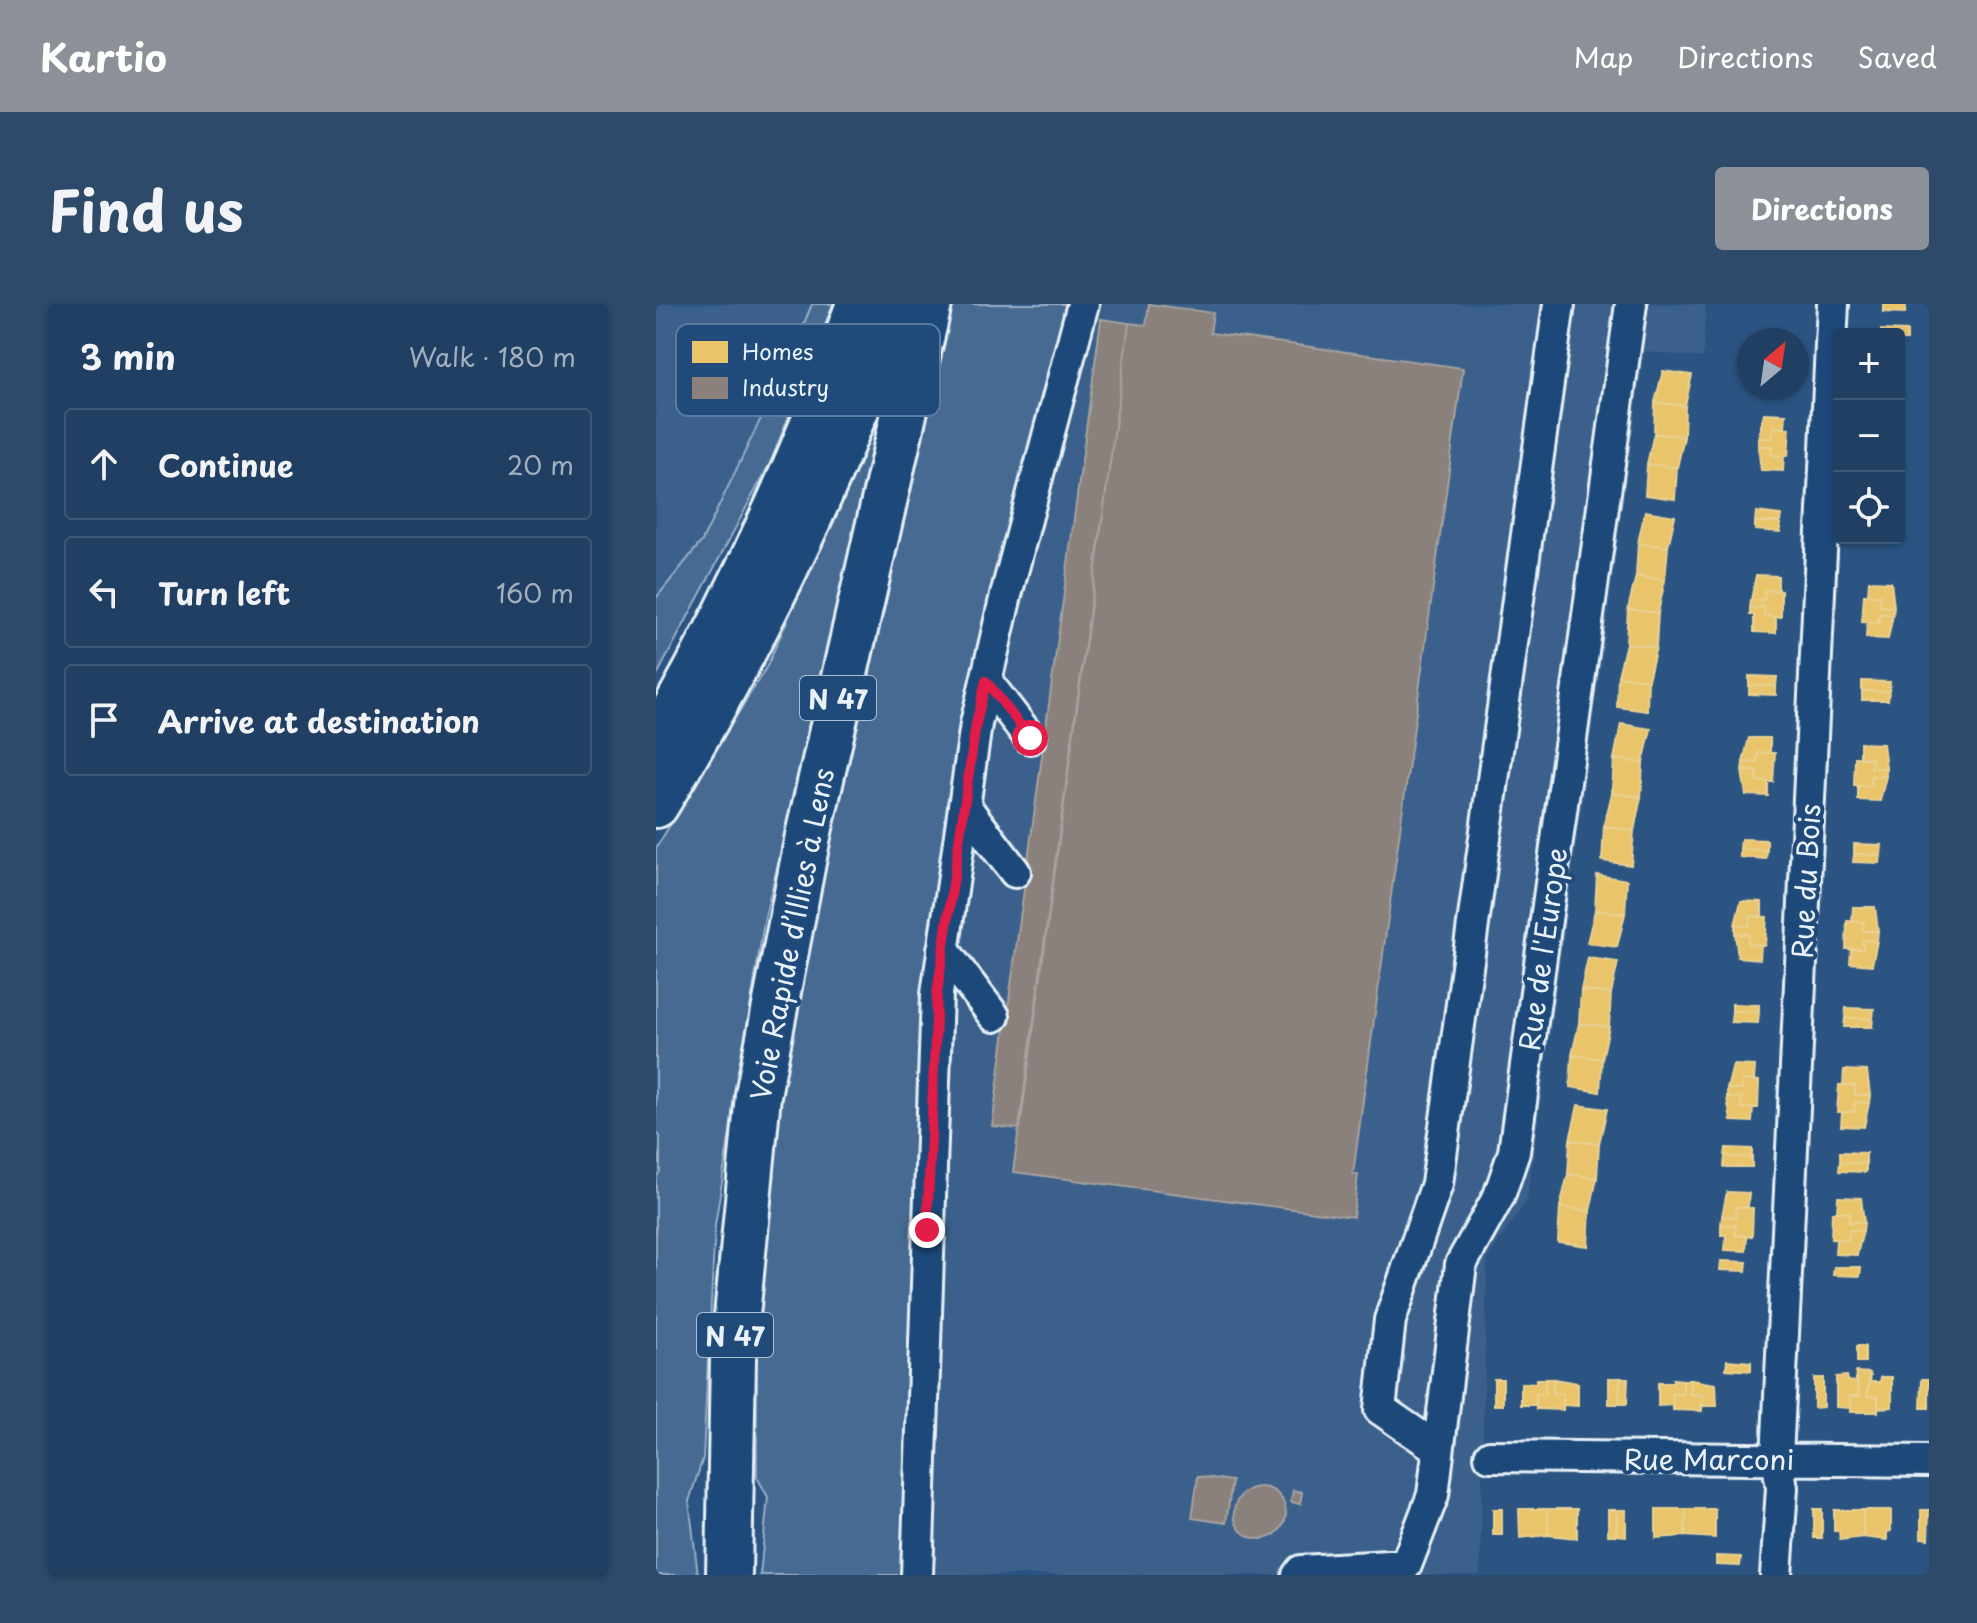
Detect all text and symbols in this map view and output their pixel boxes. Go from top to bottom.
text: Kartio [40,28,167,85]
text: Map [1574,35,1633,78]
text: Directions [1677,35,1814,78]
text: Saved [1858,35,1937,78]
text: Find us [48,166,244,251]
button: Directions [1715,167,1929,250]
legend [676,324,940,416]
north arrow [1737,328,1809,400]
map controls [1833,328,1905,544]
button: + [1833,328,1905,400]
text: 3 min [80,330,176,382]
text: Homes [742,334,813,367]
text: Walk · 180 m [409,337,576,376]
text: Industry [742,370,829,403]
button: − [1833,400,1905,472]
icon: ahead [82,442,126,486]
text: Continue [158,442,293,487]
text: 20 m [507,445,574,484]
button: locate [1833,472,1905,544]
icon: left [82,570,126,614]
text: Turn left [158,570,290,615]
text: 160 m [496,573,574,612]
road number: N 47 [800,676,876,720]
icon: arrive [82,698,126,742]
text: Arrive at destination [158,698,480,743]
route start [1012,720,1048,756]
street label: Voie Rapide d’Illies à Lens [738,764,844,1104]
street label: Rue du Bois [1779,802,1831,960]
street label: Rue de l'Europe [1506,845,1578,1053]
route end [909,1212,945,1248]
road number: N 47 [697,1313,773,1357]
street label: Rue Marconi [1624,1437,1794,1480]

